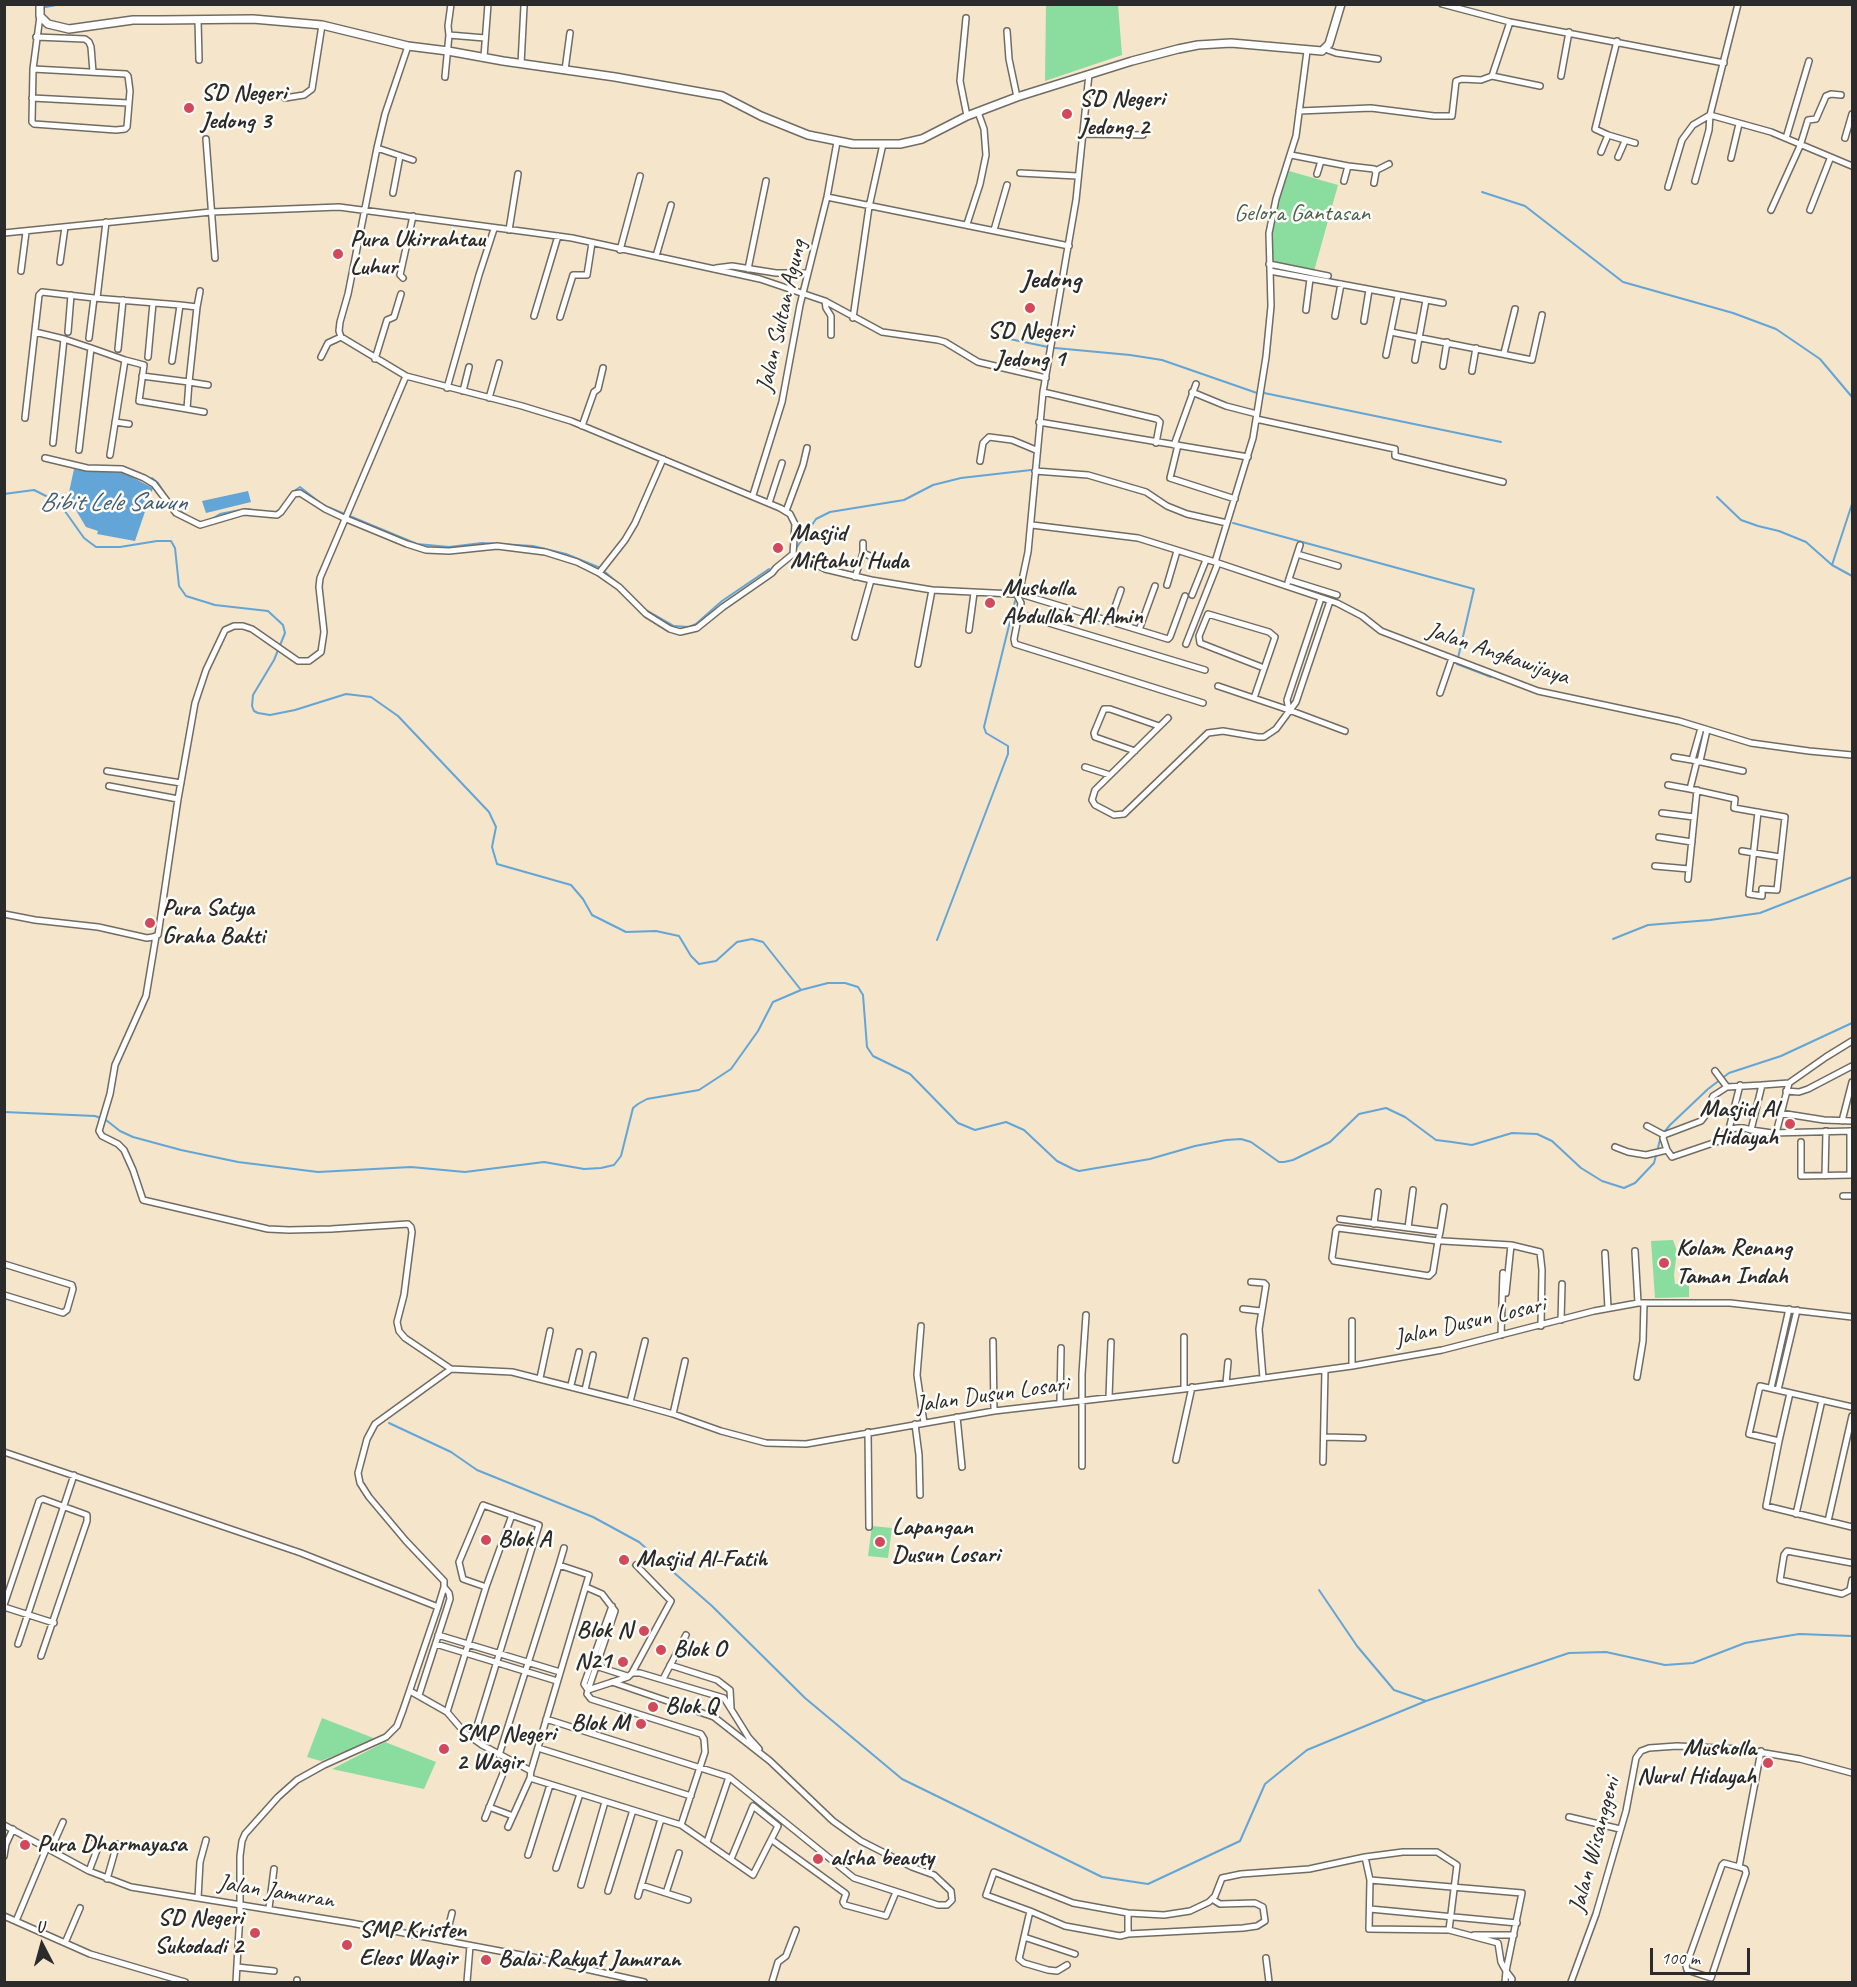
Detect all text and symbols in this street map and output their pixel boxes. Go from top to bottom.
place label: SD Negeri Jedong 3 [201,80,286,136]
place label: SD Negeri Jedong 2 [1079,86,1164,142]
marker: SD Negeri Jedong 3 [182,101,196,115]
marker: SD Negeri Jedong 2 [1060,107,1074,121]
park label: Gelora Gantasan [1234,200,1370,228]
place label: Pura Ukirrahtau Luhur [350,226,485,282]
street label: Jalan Sultan Agung [751,237,813,395]
marker: Pura Ukirrahtau Luhur [331,247,345,261]
district label: Jedong [1021,264,1081,296]
marker: SD Negeri Jedong 1 [1023,301,1037,315]
place label: SD Negeri Jedong 1 [987,318,1073,374]
water label: Bibit Lele Sawun [40,487,186,519]
place label: Masjid Miftahul Huda [790,520,909,576]
marker: Masjid Miftahul Huda [771,541,785,555]
place label: Musholla Abdullah Al Amin [1002,575,1143,631]
marker: Musholla Abdullah Al Amin [983,596,997,610]
street label: Jalan Angkawijaya [1423,616,1573,692]
place label: Pura Satya Graha Bakti [162,895,265,951]
marker: Pura Satya Graha Bakti [143,916,157,930]
place label: Masjid Al Hidayah [1700,1096,1778,1152]
marker: Masjid Al Hidayah [1783,1117,1797,1131]
place label: Kolam Renang Taman Indah [1676,1235,1792,1291]
marker: Kolam Renang Taman Indah [1657,1256,1671,1270]
street label: Jalan Dusun Losari [1392,1291,1548,1353]
street label: Jalan Dusun Losari [914,1370,1070,1420]
place label: Lapangan Dusun Losari [892,1514,1000,1570]
place label: Blok A [498,1526,551,1554]
marker: Blok A [479,1533,493,1547]
marker: Lapangan Dusun Losari [873,1535,887,1549]
place label: Masjid Al-Fatih [636,1546,767,1574]
marker: Masjid Al-Fatih [617,1553,631,1567]
place label: Blok N [577,1617,632,1645]
marker: Blok N [637,1624,651,1638]
place label: Blok O [673,1636,726,1664]
marker: Blok O [654,1643,668,1657]
place label: N21 [575,1648,611,1676]
marker: N21 [616,1655,630,1669]
place label: Blok Q [665,1693,717,1721]
marker: Blok Q [646,1700,660,1714]
place label: Blok M [571,1710,629,1738]
marker: Blok M [634,1717,648,1731]
place label: SMP Negeri 2 Wagir [456,1721,555,1777]
place label: Musholla Nurul Hidayah [1637,1735,1756,1791]
marker: SMP Negeri 2 Wagir [437,1742,451,1756]
marker: Musholla Nurul Hidayah [1761,1756,1775,1770]
street label: Jalan Wisanggeni [1563,1774,1627,1916]
place label: Pura Dharmayasa [37,1831,187,1859]
marker: Pura Dharmayasa [18,1838,32,1852]
place label: alsha beauty [830,1845,934,1873]
marker: alsha beauty [811,1852,825,1866]
street label: Jalan Jamuran [216,1869,336,1915]
place label: SD Negeri Sukodadi 2 [154,1905,243,1961]
north arrow [12,1915,72,1975]
text: U [35,1917,45,1937]
place label: SMP Kristen Eleos Wagir [359,1917,466,1973]
marker: SD Negeri Sukodadi 2 [248,1926,262,1940]
scale bar [1653,1936,1754,1974]
marker: SMP Kristen Eleos Wagir [340,1938,354,1952]
place label: Balai Rakyat Jamuran [498,1946,680,1974]
text: 100 m [1661,1947,1700,1969]
marker: Balai Rakyat Jamuran [479,1953,493,1967]

